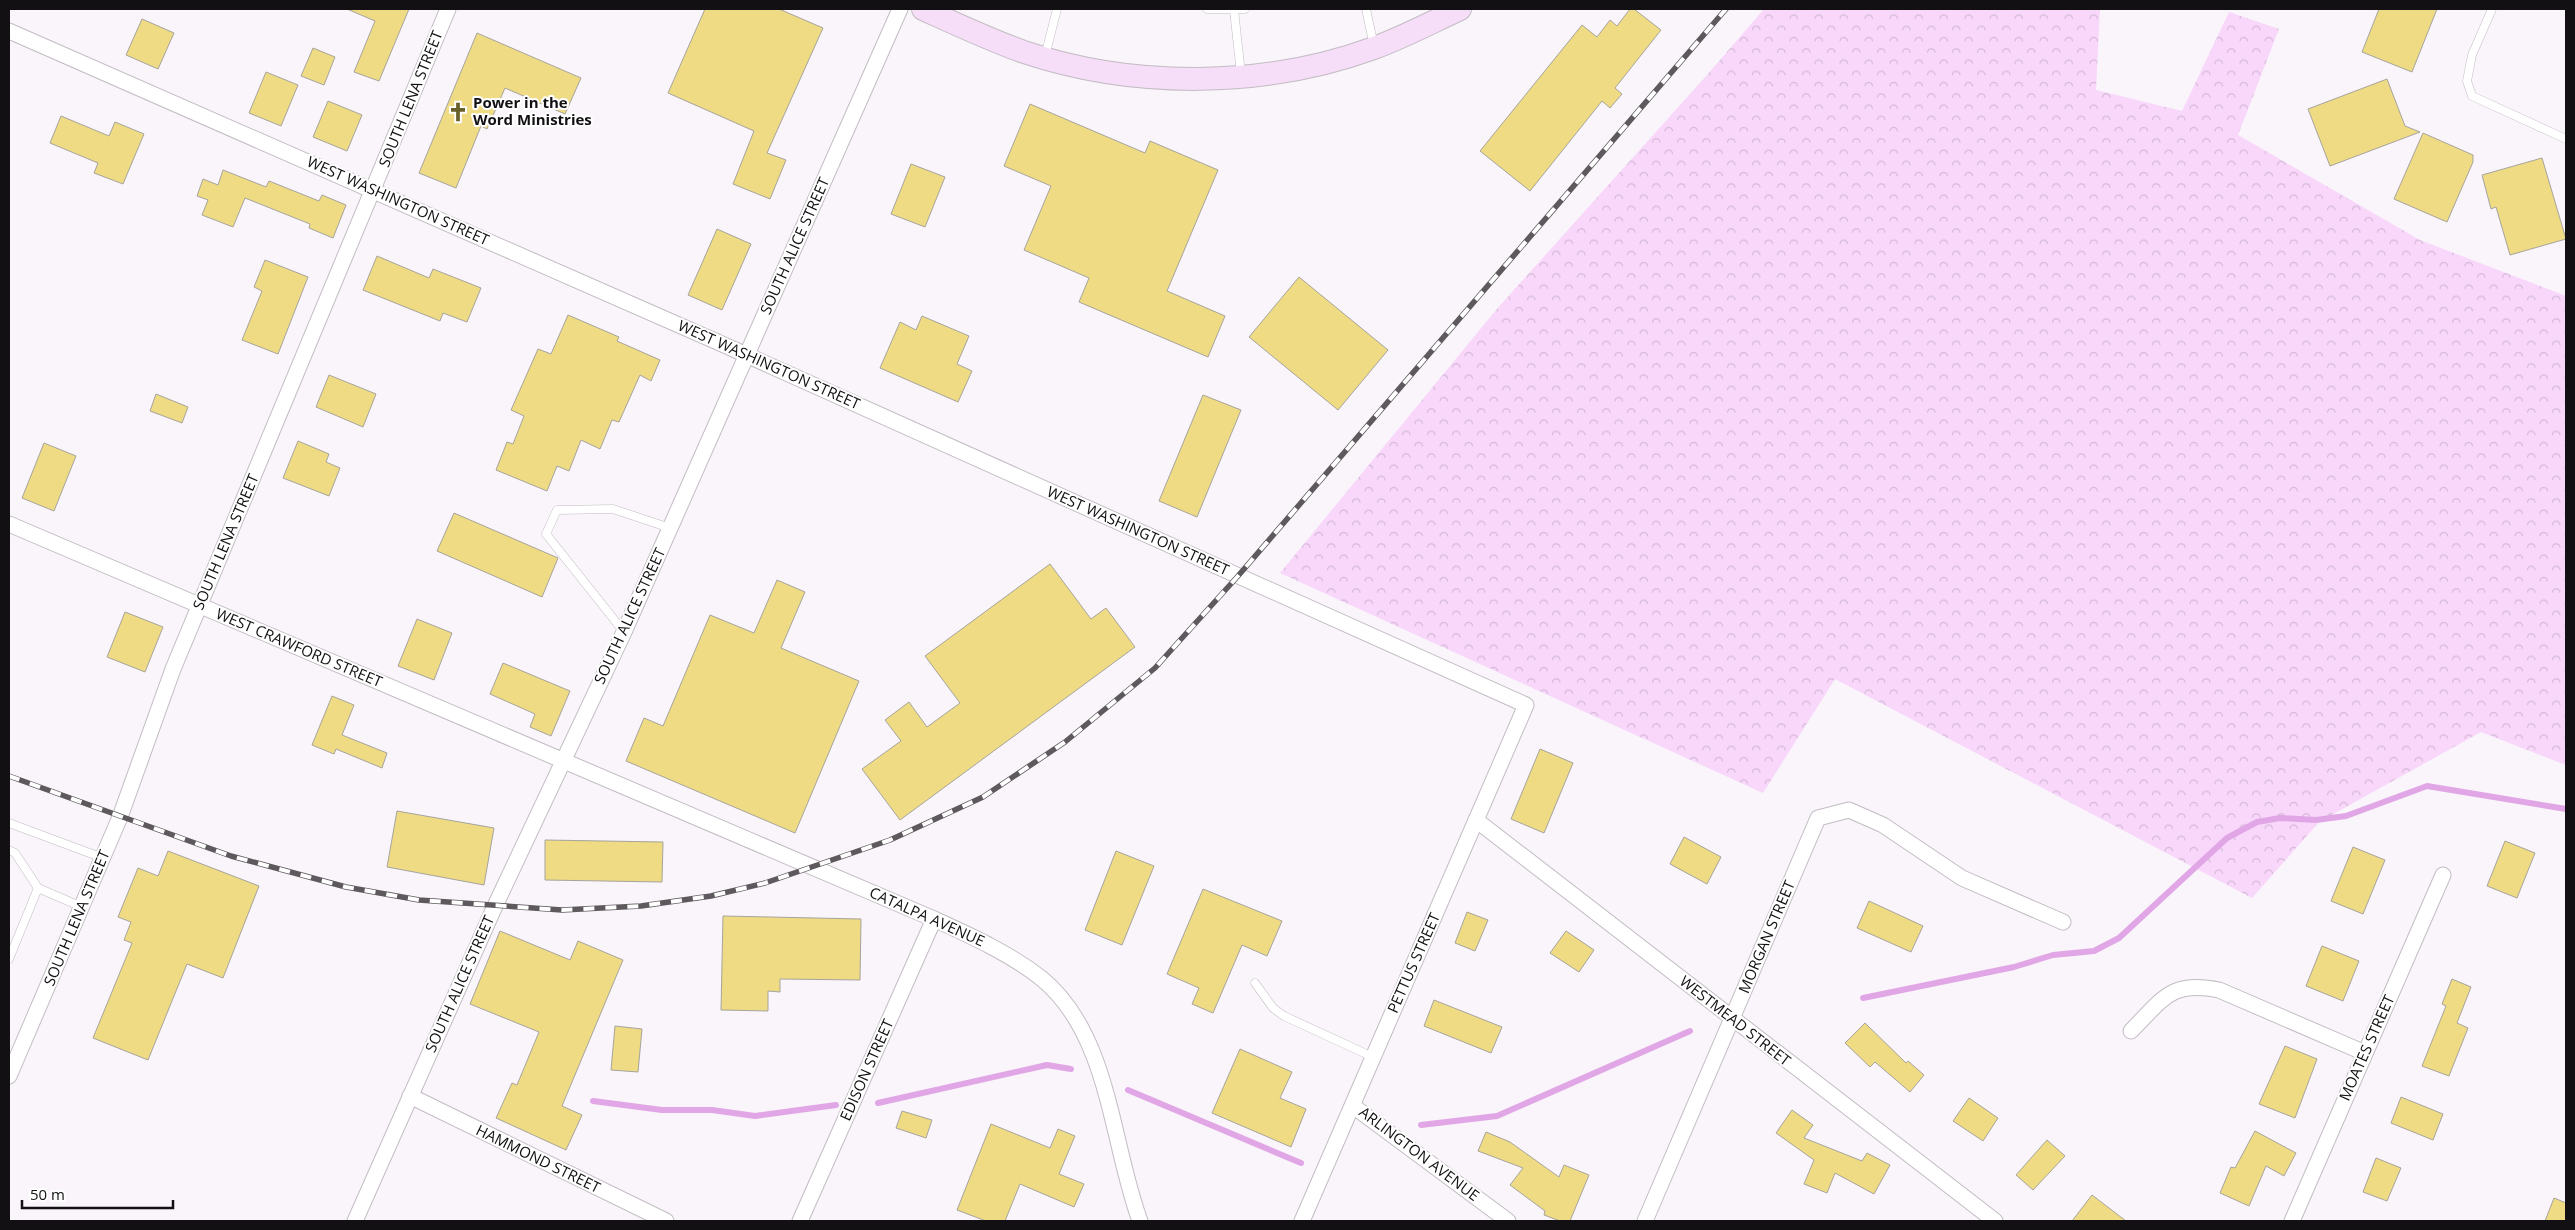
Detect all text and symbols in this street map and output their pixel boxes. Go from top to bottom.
street label: SOUTH LENA STREET [374,27,447,170]
place label: Power in the Word Ministries [473,92,592,129]
church icon: Power in the Word Ministries [447,101,469,123]
street label: WEST WASHINGTON STREET [304,151,493,250]
street label: SOUTH ALICE STREET [755,173,834,317]
street label: WEST WASHINGTON STREET [675,315,864,414]
street label: SOUTH LENA STREET [187,470,263,613]
street label: WEST WASHINGTON STREET [1044,481,1233,580]
street label: SOUTH ALICE STREET [589,544,670,687]
street label: WEST CRAWFORD STREET [213,603,386,691]
street label: SOUTH LENA STREET [38,846,114,989]
street label: MORGAN STREET [1733,876,1799,996]
street label: CATALPA AVENUE [867,882,988,950]
street label: PETTUS STREET [1382,909,1444,1016]
street label: SOUTH ALICE STREET [420,911,499,1055]
street label: WESTMEAD STREET [1676,971,1796,1070]
street label: MOATES STREET [2334,991,2399,1104]
street label: EDISON STREET [835,1015,898,1124]
street label: ARLINGTON AVENUE [1356,1101,1484,1205]
street label: HAMMOND STREET [473,1119,605,1197]
scale bar [22,1178,174,1210]
text: 50 m [30,1184,65,1204]

